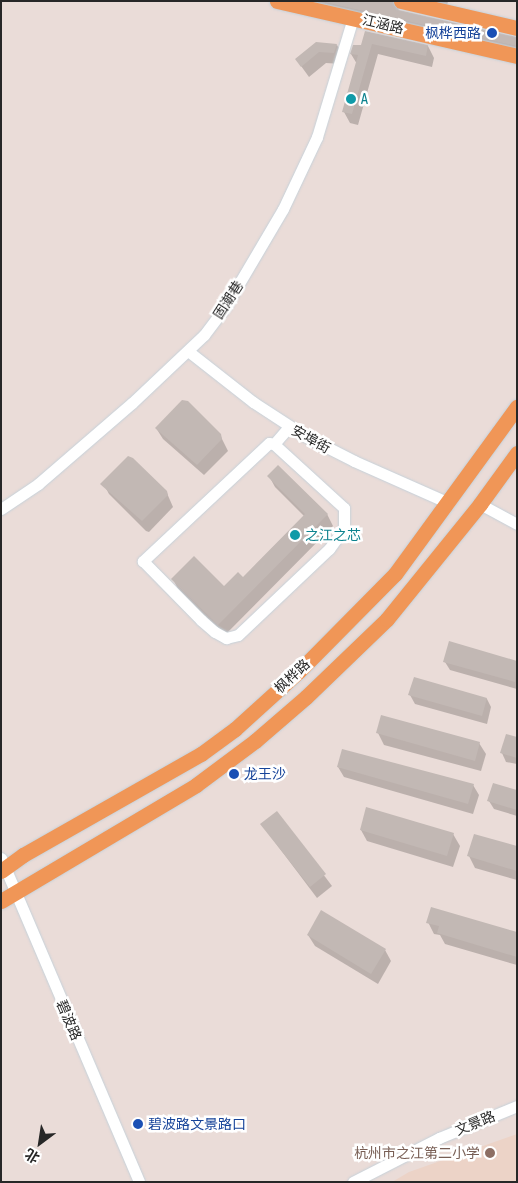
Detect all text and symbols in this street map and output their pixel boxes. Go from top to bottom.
street label: 江涵路 [361,11,405,37]
place label: 枫桦西路 [425,25,481,41]
marker: 枫桦西路 [485,26,499,40]
place label: A [361,91,368,107]
marker: A [345,93,357,105]
street label: 固潮巷 [210,278,246,322]
street label: 安埠街 [289,421,333,457]
place label: 之江之芯 [305,527,361,543]
marker: 之江之芯 [289,529,301,541]
street label: 枫桦路 [271,656,313,696]
place label: 龙王沙 [244,766,286,782]
marker: 龙王沙 [228,768,240,780]
street label: 碧波路 [53,997,85,1043]
street label: 文景路 [452,1107,498,1139]
place label: 碧波路文景路口 [148,1116,246,1132]
north arrow [15,1118,65,1168]
marker: 碧波路文景路口 [132,1118,144,1130]
text: 北 [22,1145,42,1166]
place label: 杭州市之江第二小学 [354,1145,480,1161]
marker: 杭州市之江第二小学 [484,1147,496,1159]

